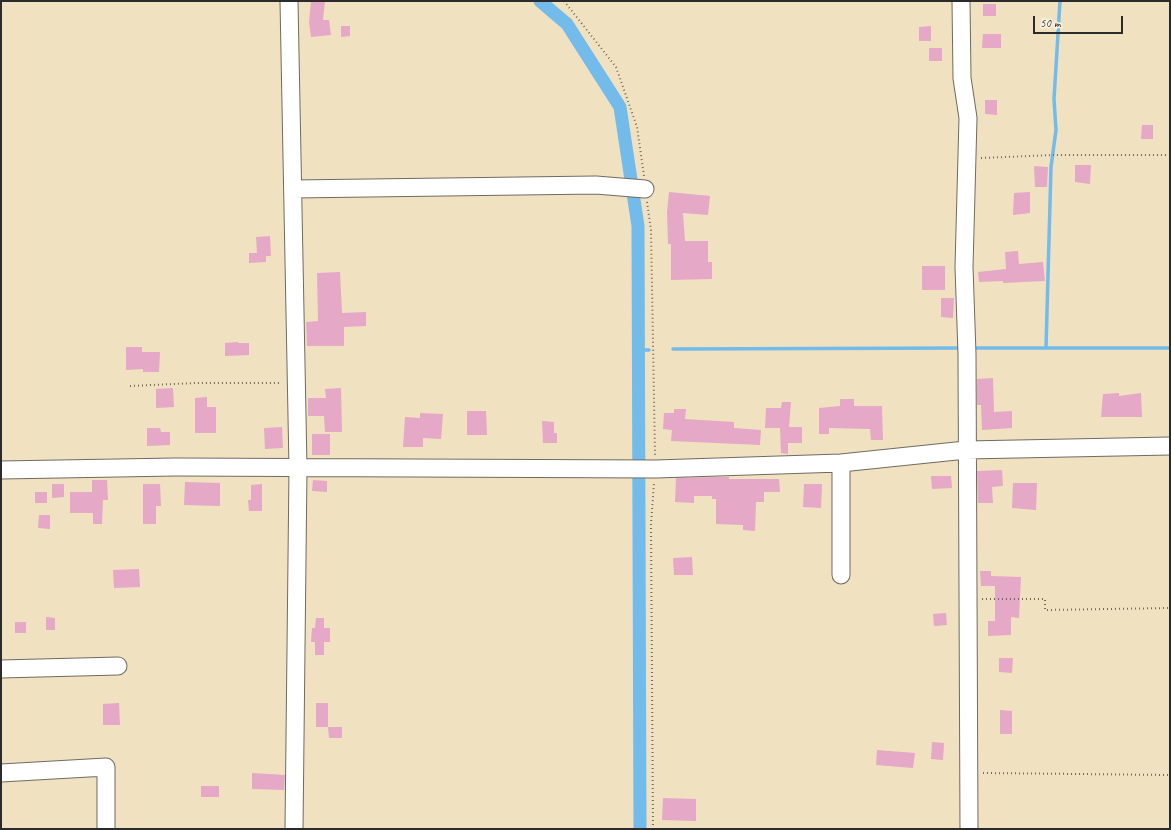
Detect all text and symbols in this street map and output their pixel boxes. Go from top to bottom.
scale bar [1035,8,1125,34]
text: 50 m [1040,15,1060,31]

